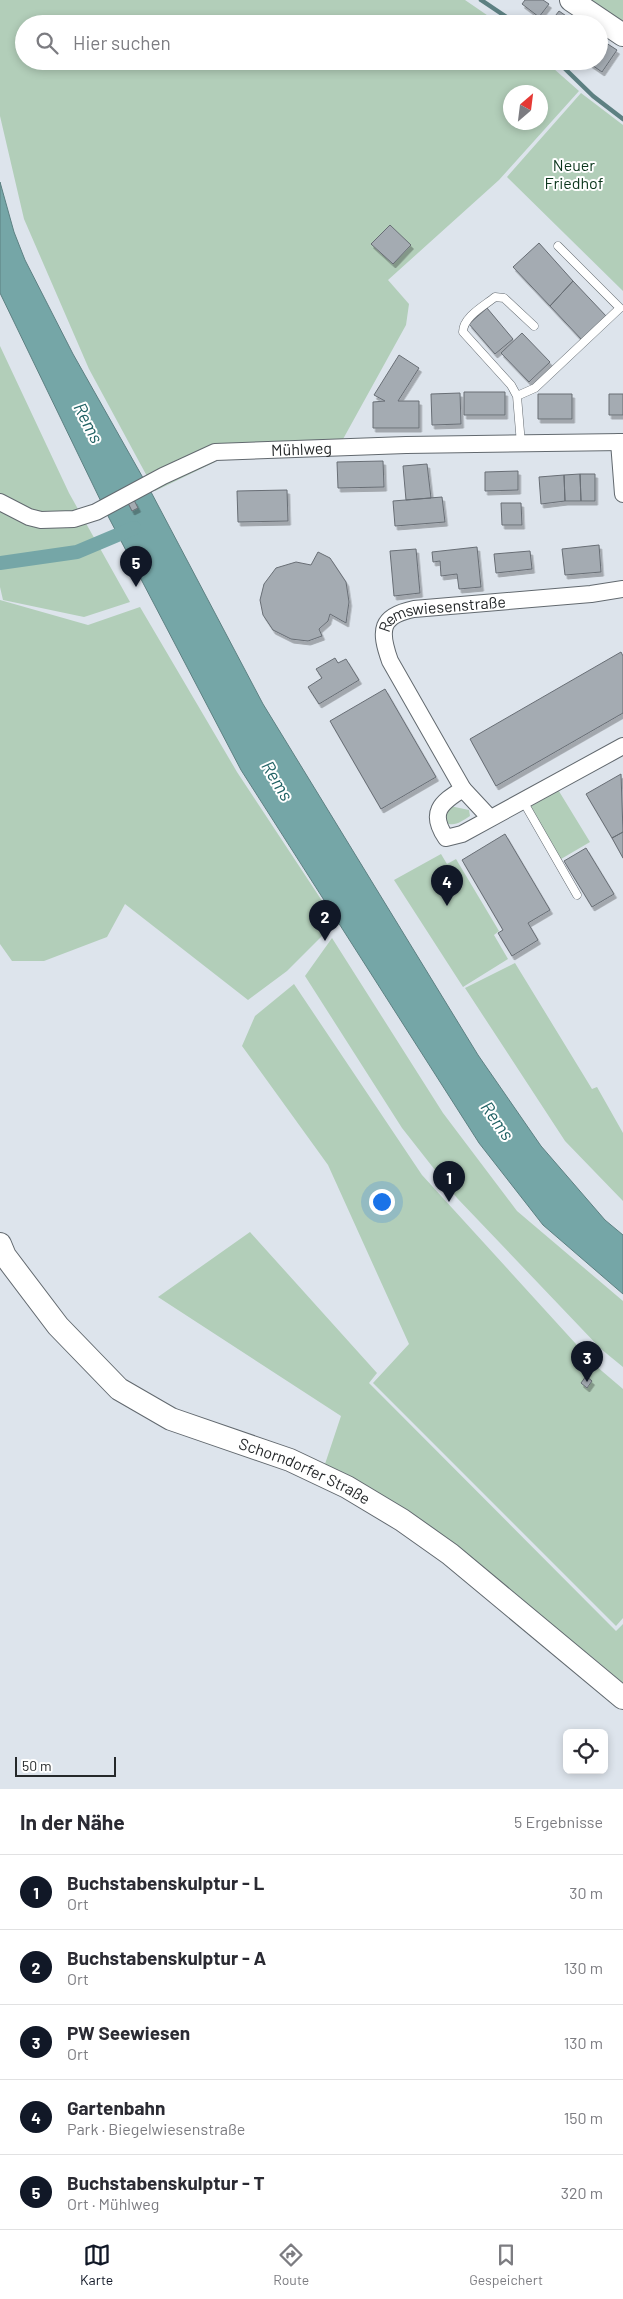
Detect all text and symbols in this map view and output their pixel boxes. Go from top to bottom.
search box [15,15,608,70]
icon: search [33,29,61,57]
text: Hier suchen [73,31,171,54]
north arrow [503,85,548,130]
park label: Neuer Friedhof [545,155,604,192]
water label: Rems [69,398,108,447]
street label: Mühlweg [271,438,332,459]
pin: 5 [120,546,152,587]
street label: Remswiesenstraße [374,591,507,634]
water label: Rems [257,756,298,804]
pin: 4 [431,865,463,906]
pin: 2 [309,900,341,941]
water label: Rems [477,1097,519,1144]
pin: 1 [433,1161,465,1202]
your location [369,1189,395,1215]
pin: 3 [571,1341,603,1382]
street label: Schorndorfer Straße [237,1433,374,1508]
map controls [563,1729,608,1774]
button: locate [563,1729,608,1774]
scale bar [15,1754,116,1777]
text: 50 m [22,1757,51,1774]
text: In der Nähe [20,1809,125,1834]
text: 5 Ergebnisse [514,1812,603,1831]
text: Buchstabenskulptur - L [67,1871,264,1894]
text: 1 [33,1883,39,1902]
text: 30 m [569,1883,603,1902]
text: Ort [67,1894,89,1913]
text: Buchstabenskulptur - A [67,1946,266,1969]
text: 2 [32,1958,40,1977]
text: 130 m [564,1958,603,1977]
text: Ort [67,1969,89,1988]
text: PW Seewiesen [67,2021,190,2044]
text: 3 [32,2033,40,2052]
text: 130 m [564,2033,603,2052]
text: Ort [67,2044,89,2063]
text: Gartenbahn [67,2096,165,2119]
text: 4 [31,2108,41,2127]
text: 150 m [564,2108,603,2127]
text: Park · Biegelwiesenstraße [67,2119,245,2138]
text: Buchstabenskulptur - T [67,2171,265,2194]
text: 5 [32,2183,40,2202]
text: 320 m [561,2183,603,2202]
text: Ort · Mühlweg [67,2194,159,2213]
tab: Karte [80,2241,113,2288]
tab: Route [273,2241,309,2288]
tab: Gespeichert [469,2241,543,2288]

